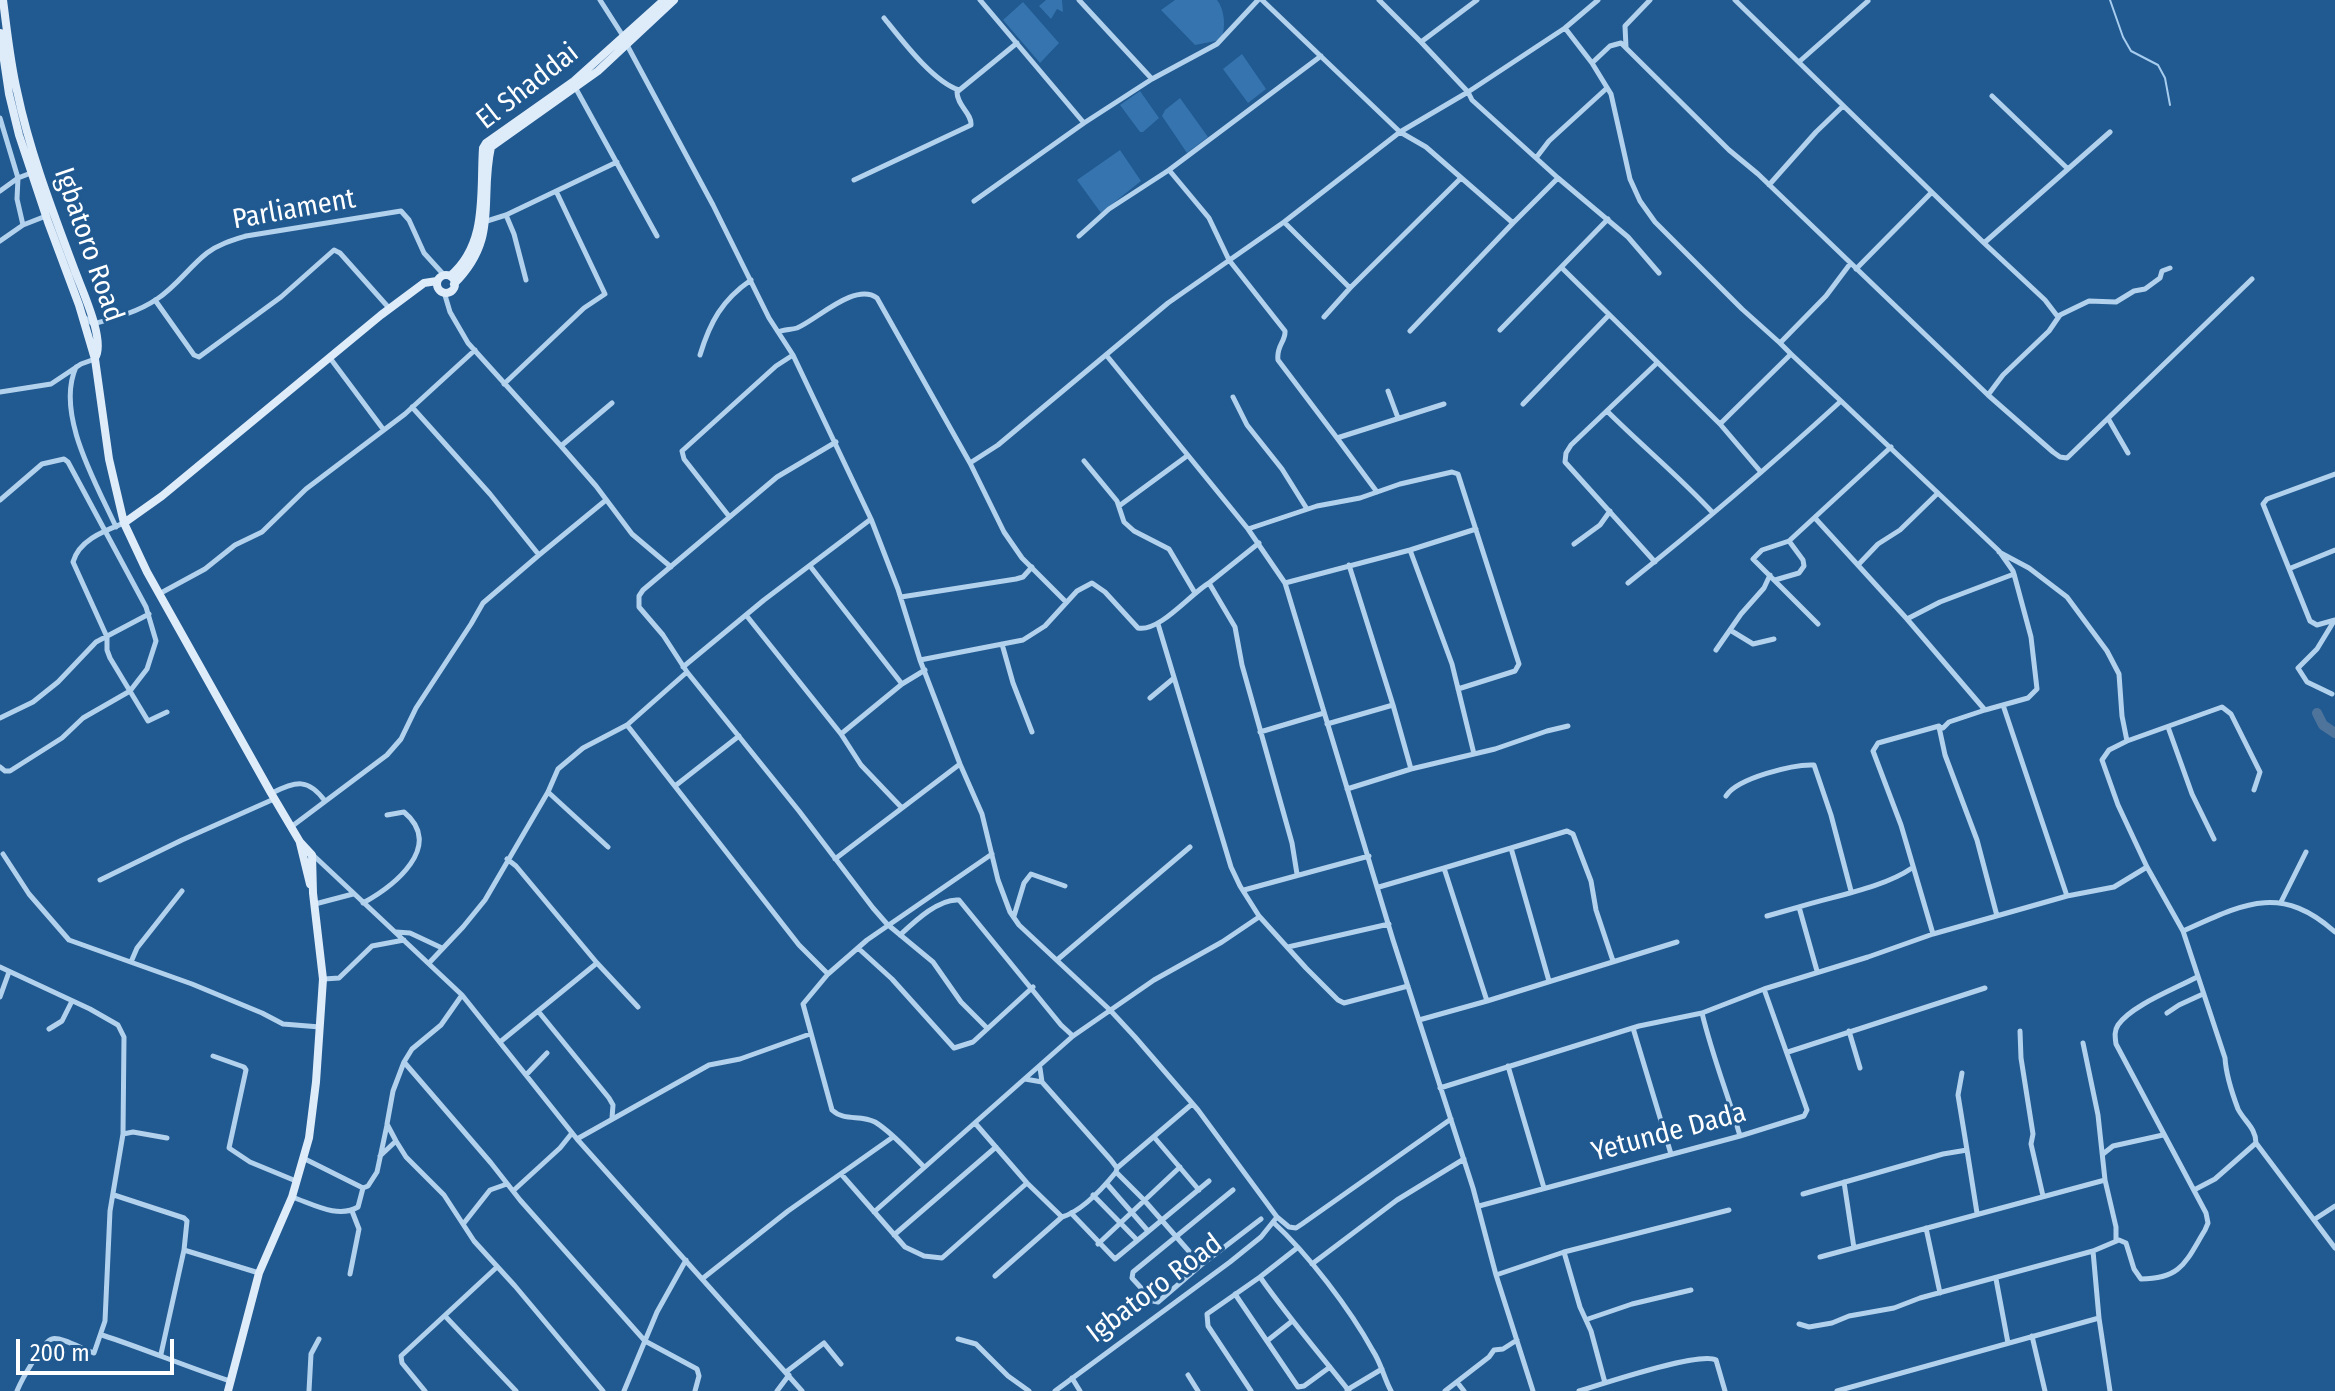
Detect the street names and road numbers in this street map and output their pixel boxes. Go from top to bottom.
street label: El Shaddai [470,37,586,137]
street label: Igbatoro Road [46,164,130,326]
street label: Parliament [230,183,358,237]
street label: Yetunde Dada [1588,1096,1750,1170]
street label: Igbatoro Road [1081,1227,1229,1351]

